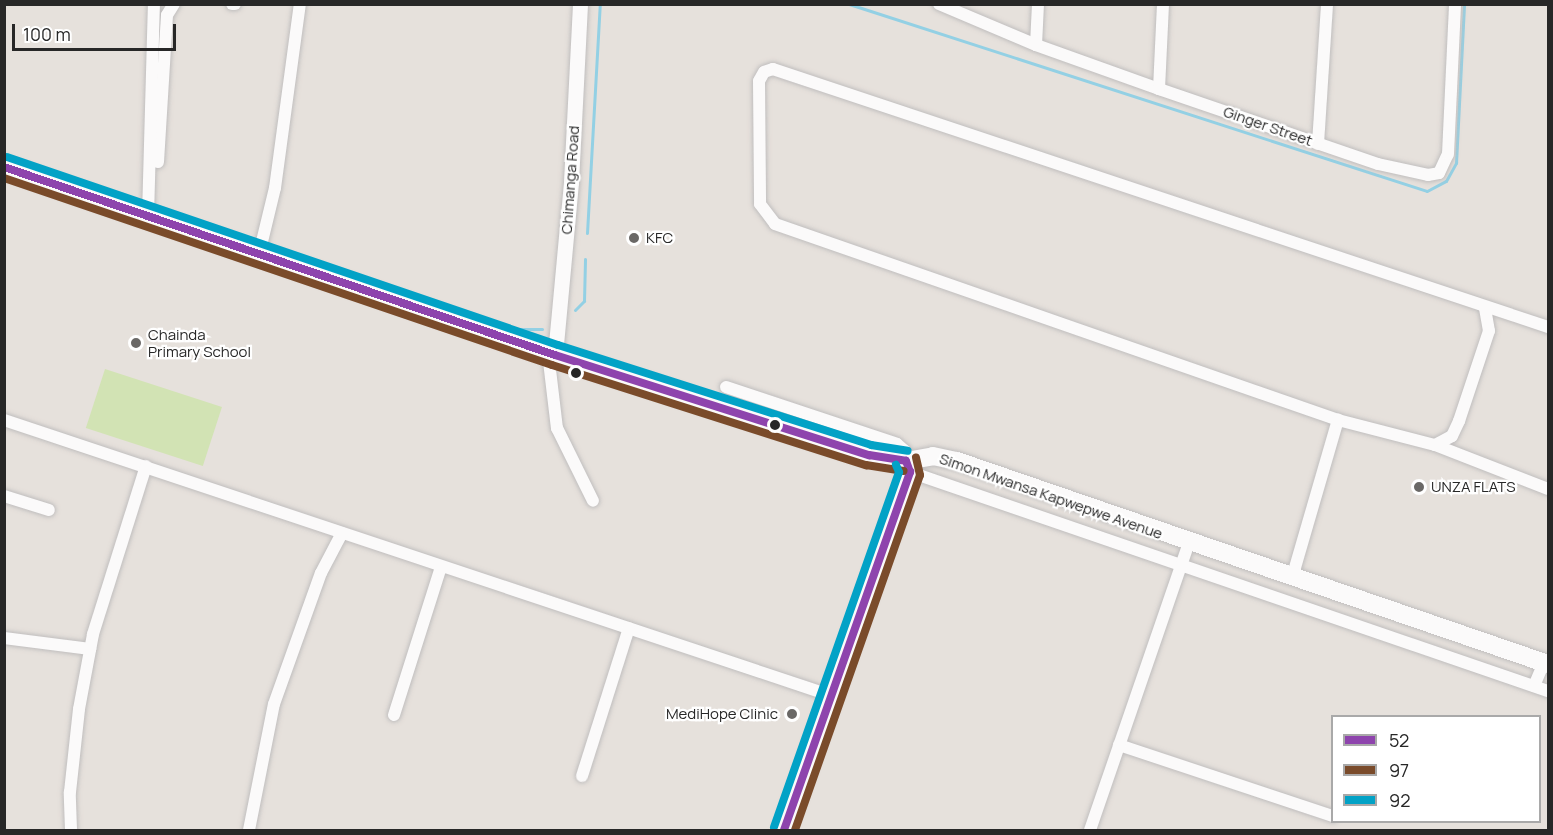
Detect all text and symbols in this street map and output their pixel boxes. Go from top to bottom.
scale bar [15,12,178,50]
text: 100 m [23,22,71,46]
street label: Ginger Street [1221,102,1315,150]
street label: Chimanga Road [557,125,583,235]
place label: KFC [646,229,673,247]
marker: KFC [627,231,641,245]
place label: Chainda Primary School [148,325,251,360]
marker: Chainda Primary School [129,336,143,350]
unlabelled marker [570,367,582,379]
unlabelled marker [769,419,781,431]
street label: Simon Mwansa Kapwepwe Avenue [937,449,1165,543]
place label: UNZA FLATS [1431,478,1516,496]
marker: UNZA FLATS [1412,480,1426,494]
place label: MediHope Clinic [666,705,778,723]
marker: MediHope Clinic [783,705,801,723]
legend [1331,715,1541,823]
text: 52 [1389,728,1409,752]
text: 97 [1389,758,1409,782]
text: 92 [1389,788,1410,812]

